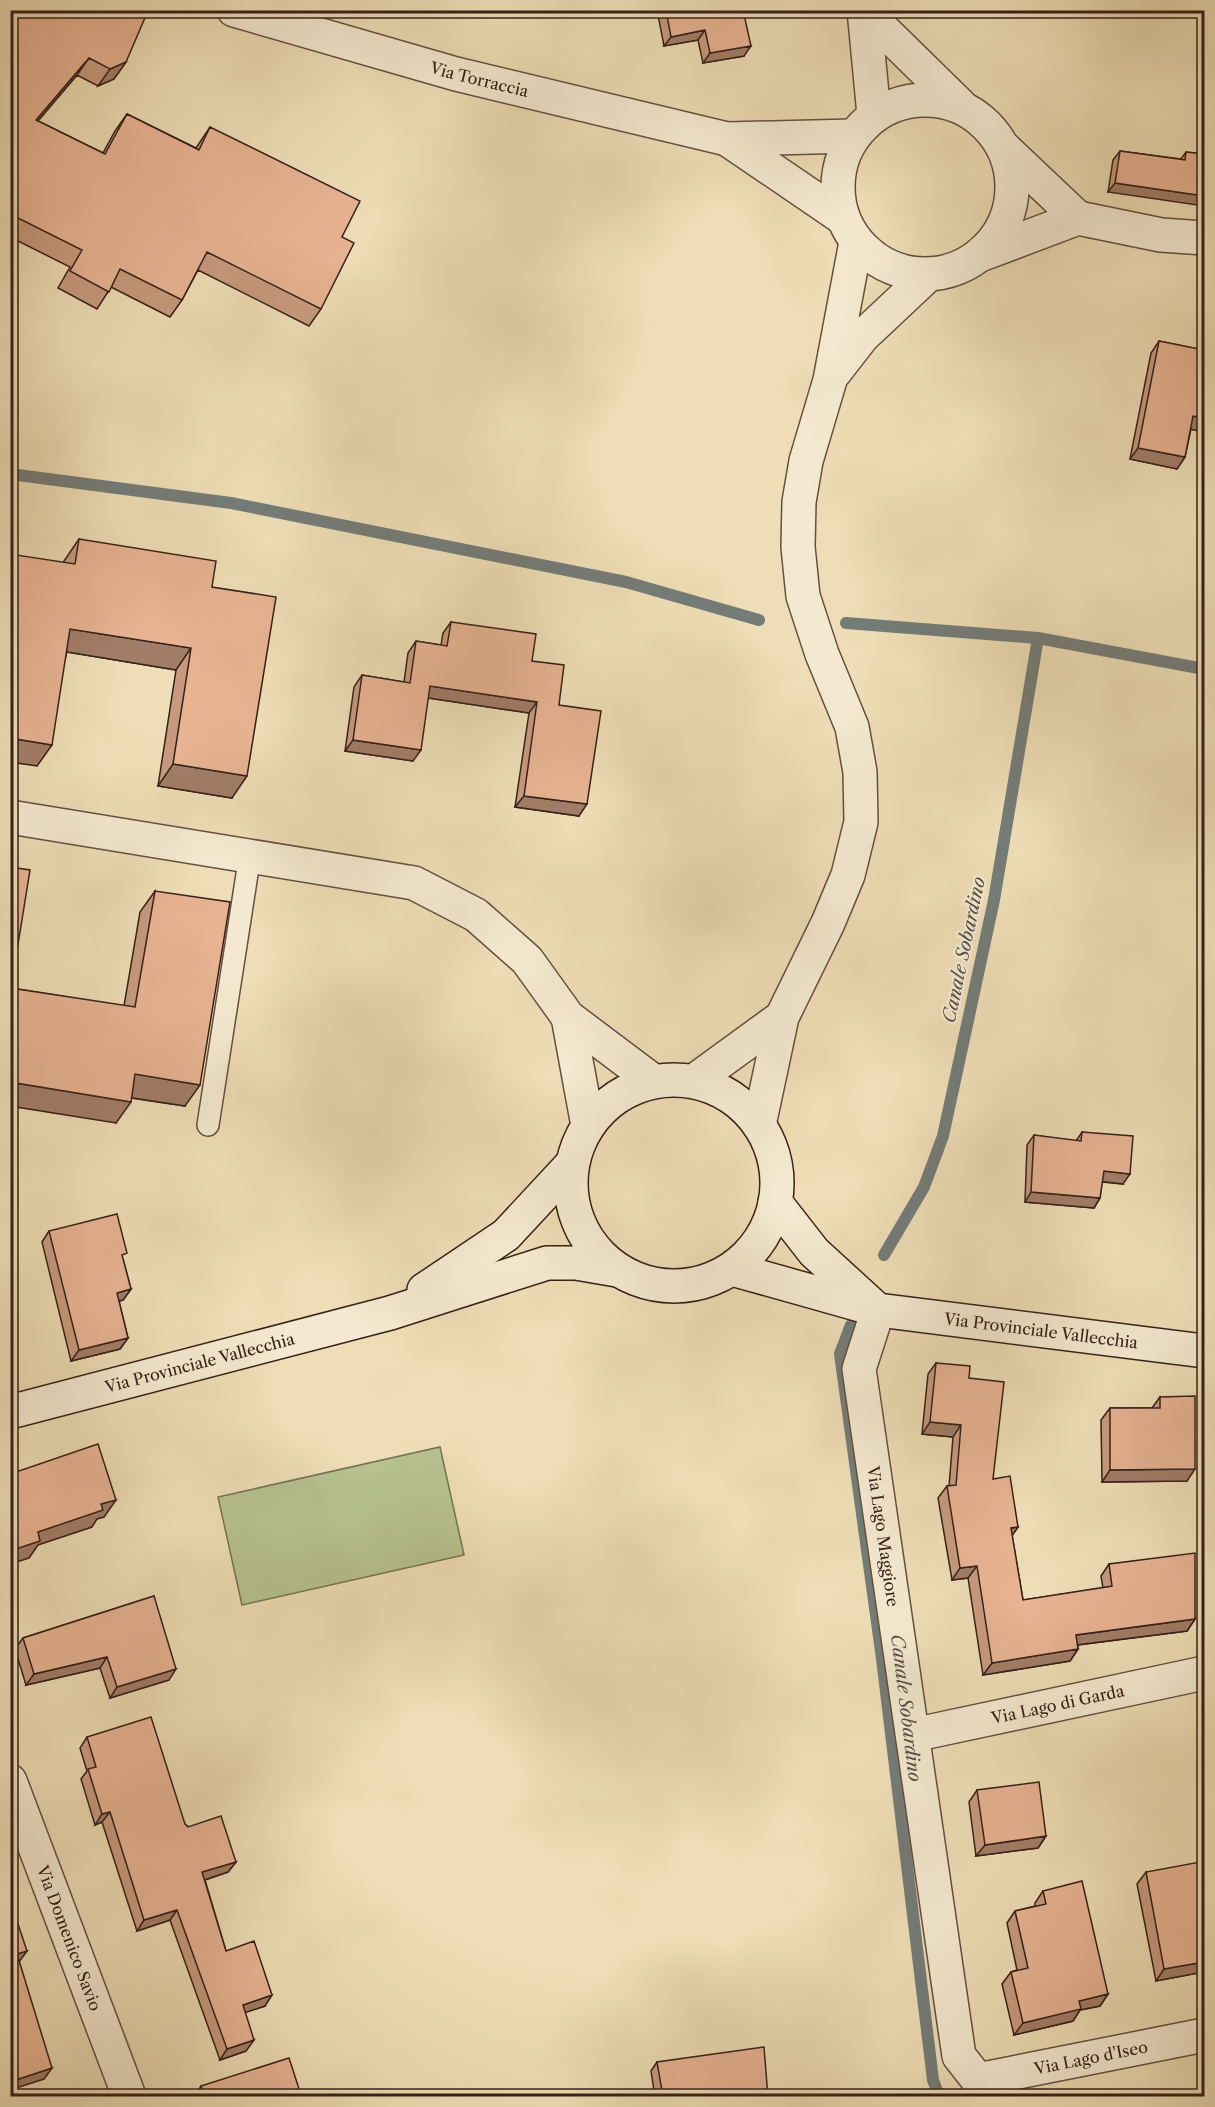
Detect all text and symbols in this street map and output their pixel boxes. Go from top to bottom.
street label: Via Torraccia [427,57,531,101]
water label: Canale Sobardino [938,875,990,1025]
street label: Via Provinciale Vallecchia [942,1308,1140,1353]
street label: Via Provinciale Vallecchia [102,1328,297,1397]
street label: Via Lago Maggiore [863,1464,903,1608]
water label: Canale Sobardino [886,1633,926,1783]
street label: Via Lago di Garda [989,1680,1127,1728]
street label: Via Domenico Savio [32,1862,106,2014]
street label: Via Lago d'Iseo [1032,2036,1150,2079]

